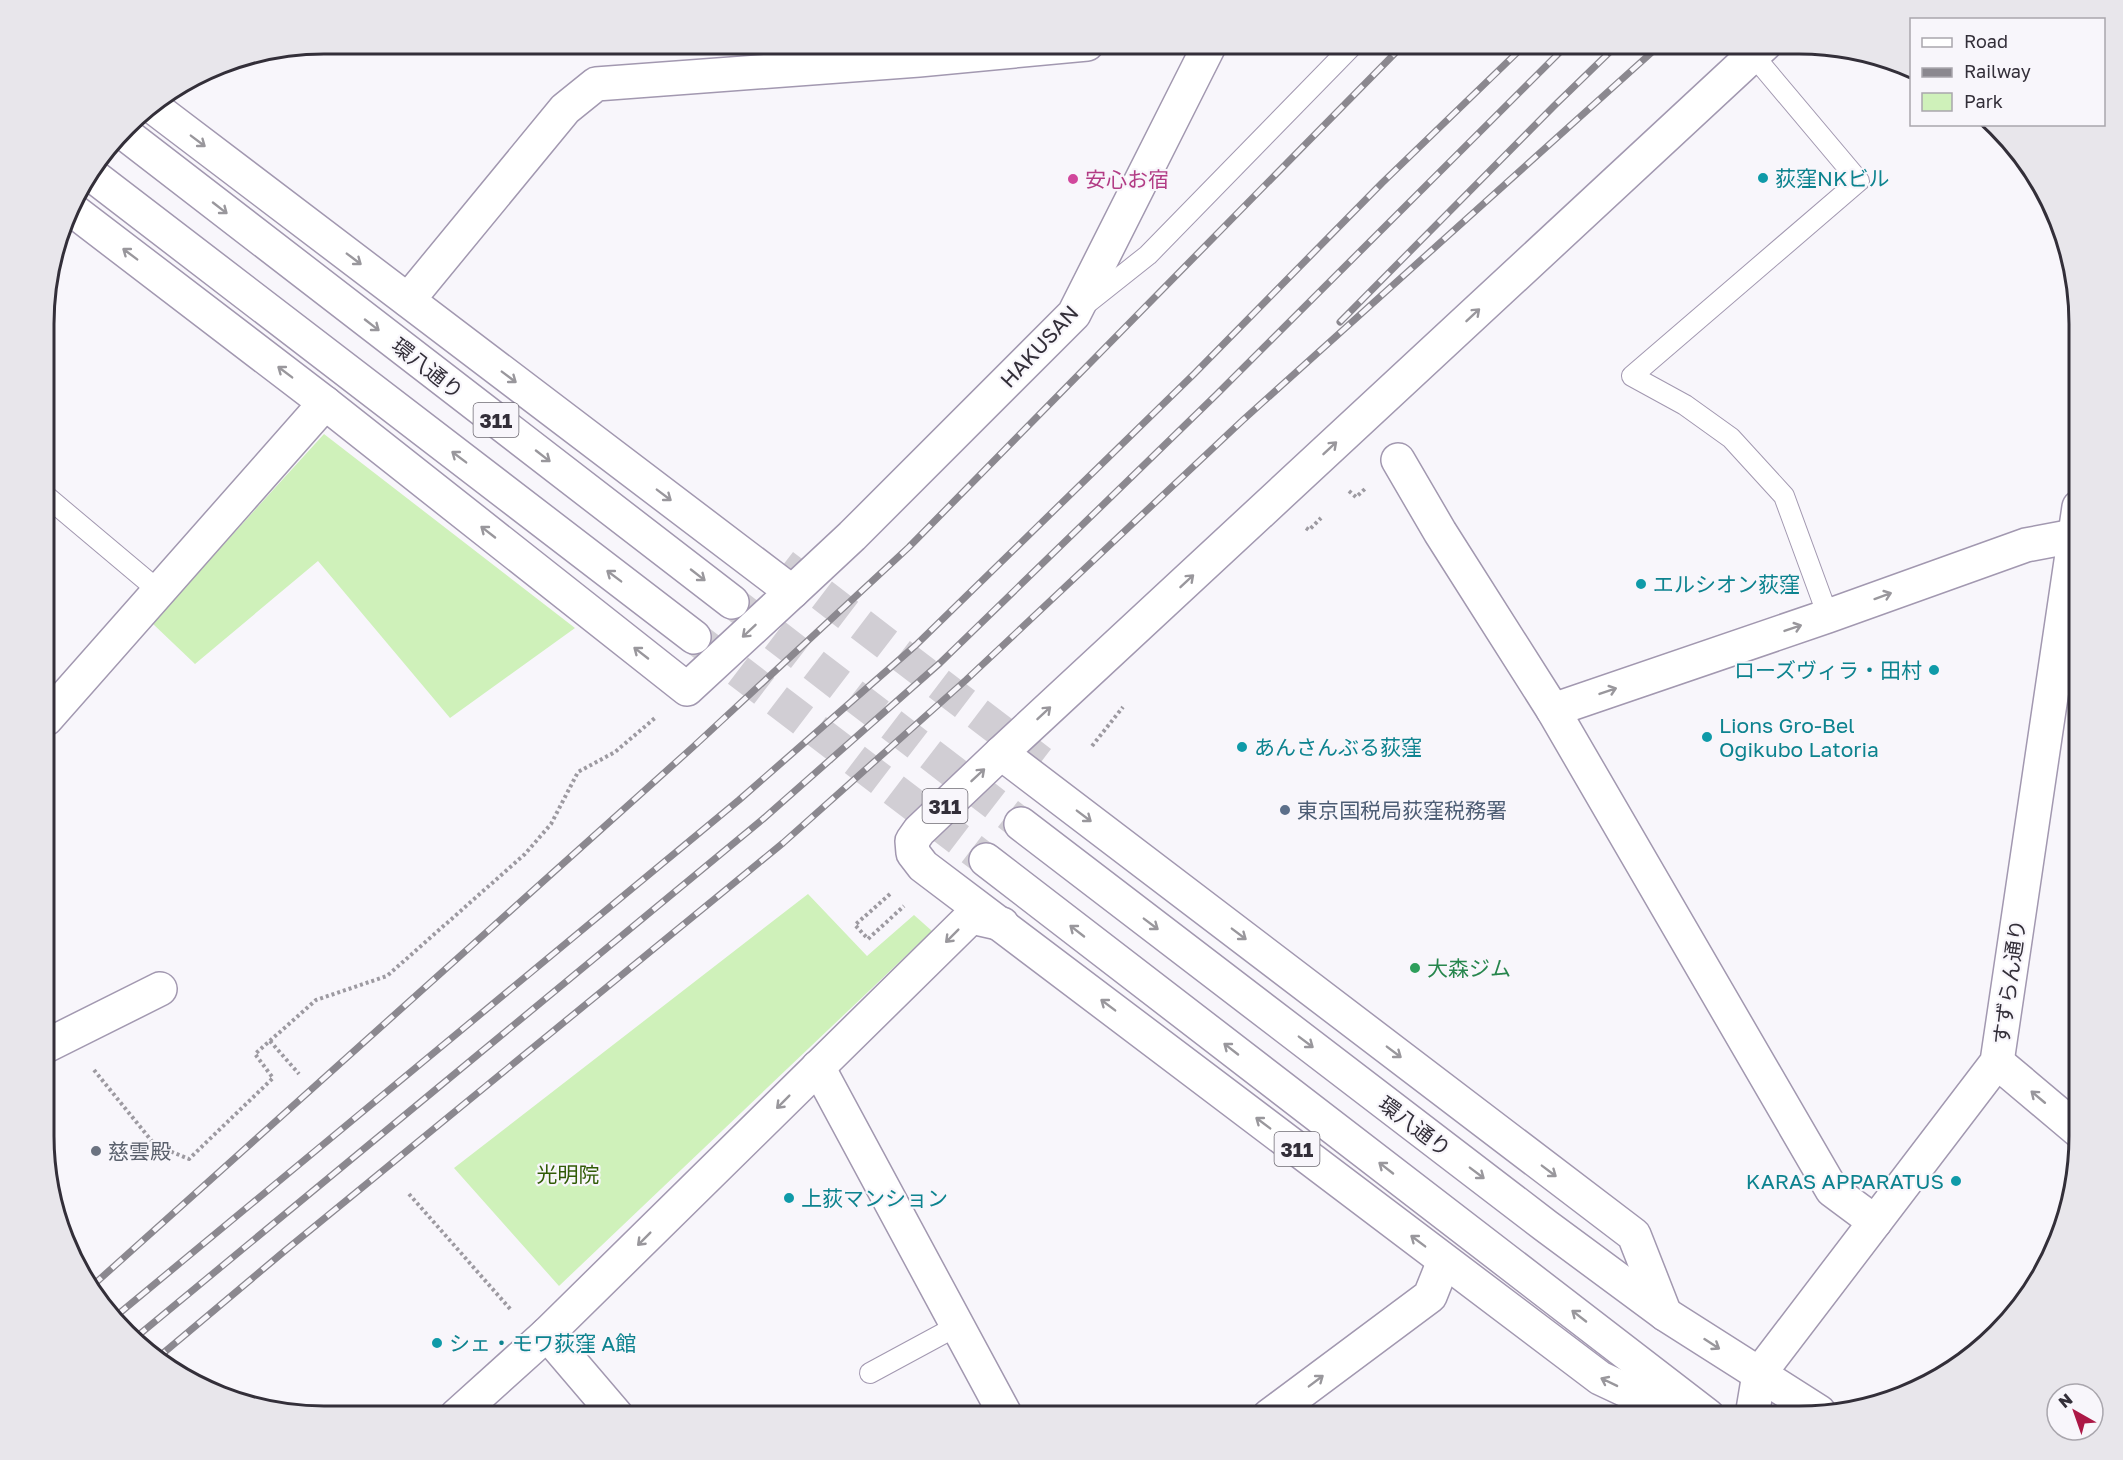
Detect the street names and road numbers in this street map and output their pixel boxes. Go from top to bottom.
street label: HAKUSAN [994,299,1084,393]
street label: 環八通り [387,332,469,404]
road number: 311 [474,403,518,437]
road number: 311 [922,789,968,823]
street label: すずらん通り [1987,918,2031,1046]
street label: 環八通り [1374,1090,1456,1162]
road number: 311 [1274,1132,1320,1166]

